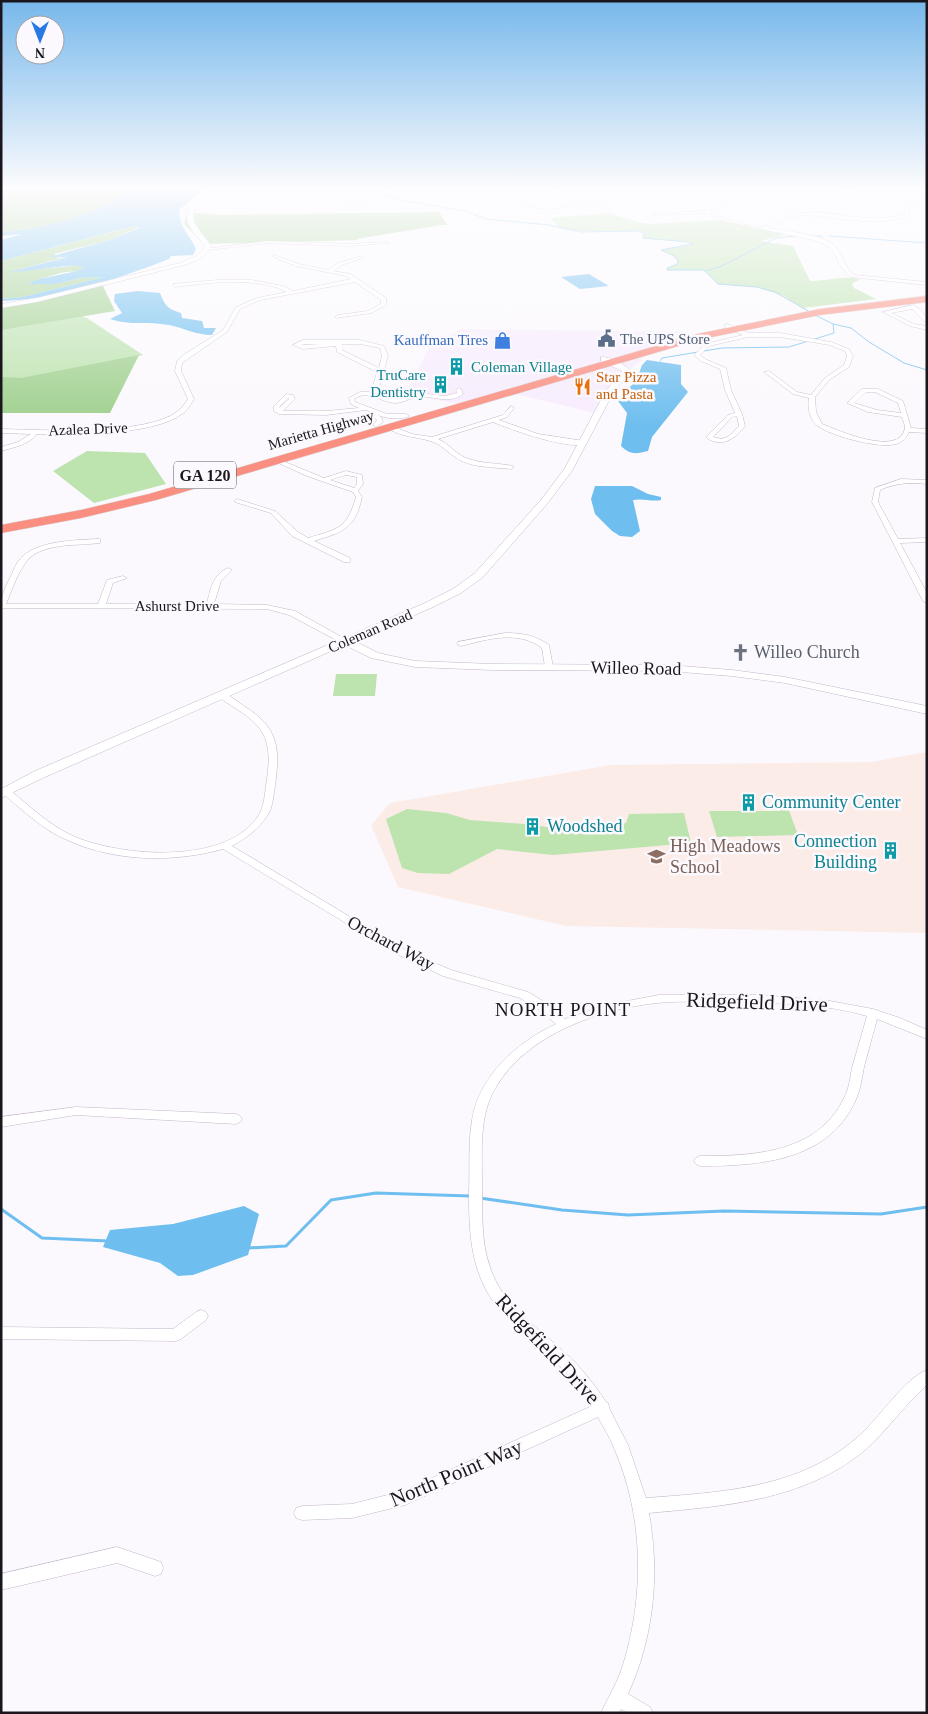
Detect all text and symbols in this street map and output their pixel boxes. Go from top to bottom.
north arrow [15,15,65,65]
text: N [35,45,45,60]
public building icon: The UPS Store [596,329,616,349]
shop icon: Kauffman Tires [492,330,512,350]
place label: The UPS Store [620,331,710,347]
place label: Kauffman Tires [394,332,488,348]
building icon: Coleman Village [447,357,467,377]
place label: Coleman Village [471,359,572,375]
place label: TruCare Dentistry [370,367,426,400]
place label: Star Pizza and Pasta [596,369,657,402]
building icon: TruCare Dentistry [430,374,450,394]
restaurant icon: Star Pizza and Pasta [572,376,592,396]
street label: Marietta Highway [266,407,376,453]
street label: Azalea Drive [48,420,128,438]
road number: GA 120 [174,462,236,488]
street label: Ashurst Drive [135,598,220,614]
street label: Coleman Road [326,606,415,656]
church icon: Willeo Church [730,642,750,662]
place label: Willeo Church [754,642,860,662]
street label: Willeo Road [590,657,682,679]
building icon: Community Center [738,792,758,812]
place label: Community Center [762,792,901,812]
building icon: Woodshed [523,816,543,836]
place label: Woodshed [547,816,623,836]
place label: Connection Building [794,831,877,872]
place label: High Meadows School [670,836,781,877]
building icon: Connection Building [881,841,901,861]
school or university icon: High Meadows School [646,846,666,866]
street label: Orchard Way [344,912,438,974]
street label: Ridgefield Drive [686,988,828,1016]
district label: NORTH POINT [495,999,631,1020]
street label: Ridgefield Drive [491,1289,605,1409]
street label: North Point Way [386,1434,526,1512]

